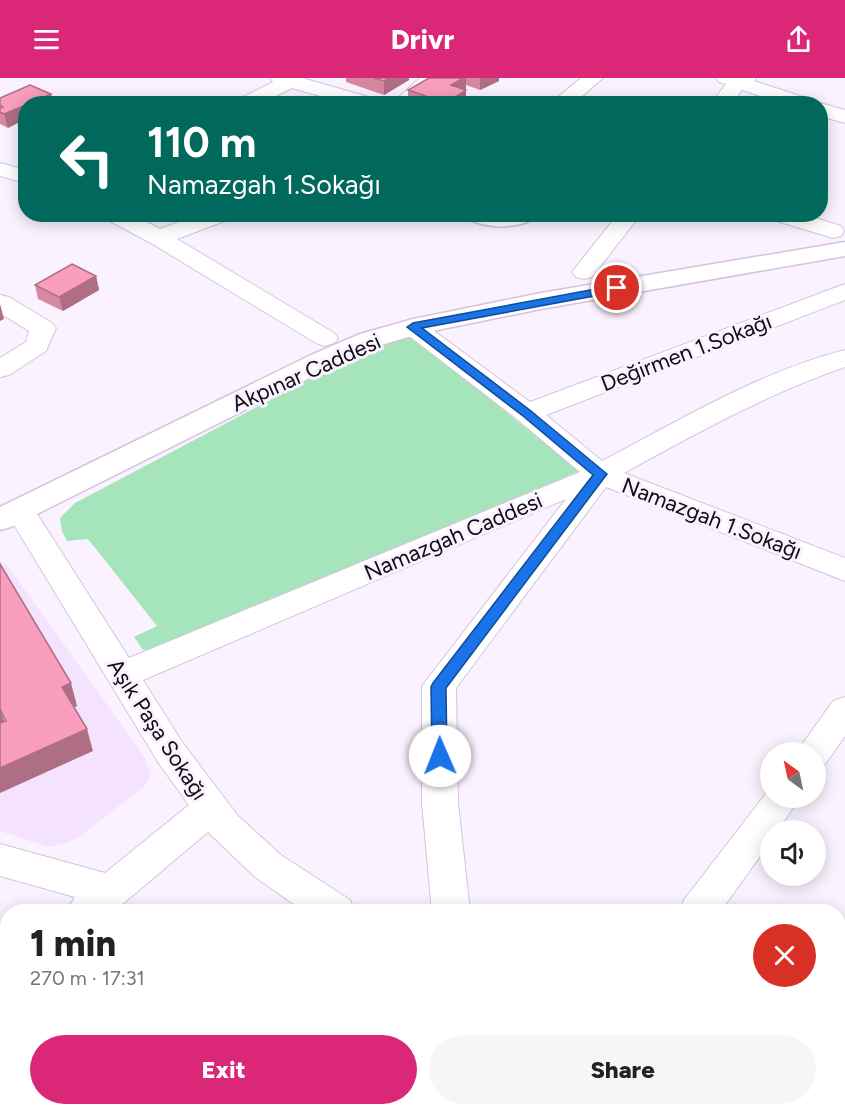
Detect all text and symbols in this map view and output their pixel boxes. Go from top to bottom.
icon: menu [30,23,63,56]
text: Drivr [391,23,454,56]
icon: share [782,23,815,56]
text: 110 m [147,117,256,168]
icon: left [48,120,126,198]
text: Namazgah 1.Sokağı [147,168,381,201]
pin [591,262,642,313]
icon: arrive [600,271,633,304]
street label: Değirmen 1.Sokağı [597,307,775,397]
street label: Akpınar Caddesi [228,328,385,417]
street label: Namazgah 1.Sokağı [618,472,806,565]
street label: Namazgah Caddesi [360,487,546,586]
street label: Aşık Paşa Sokağı [102,654,213,805]
position arrow [408,724,472,788]
north arrow [760,742,826,808]
map controls [760,742,826,886]
button: sound [760,820,826,886]
text: 1 min [30,922,116,965]
button: close [753,924,816,987]
text: 270 m · 17:31 [30,966,145,990]
button: Exit [30,1035,417,1104]
button: Share [429,1035,816,1104]

